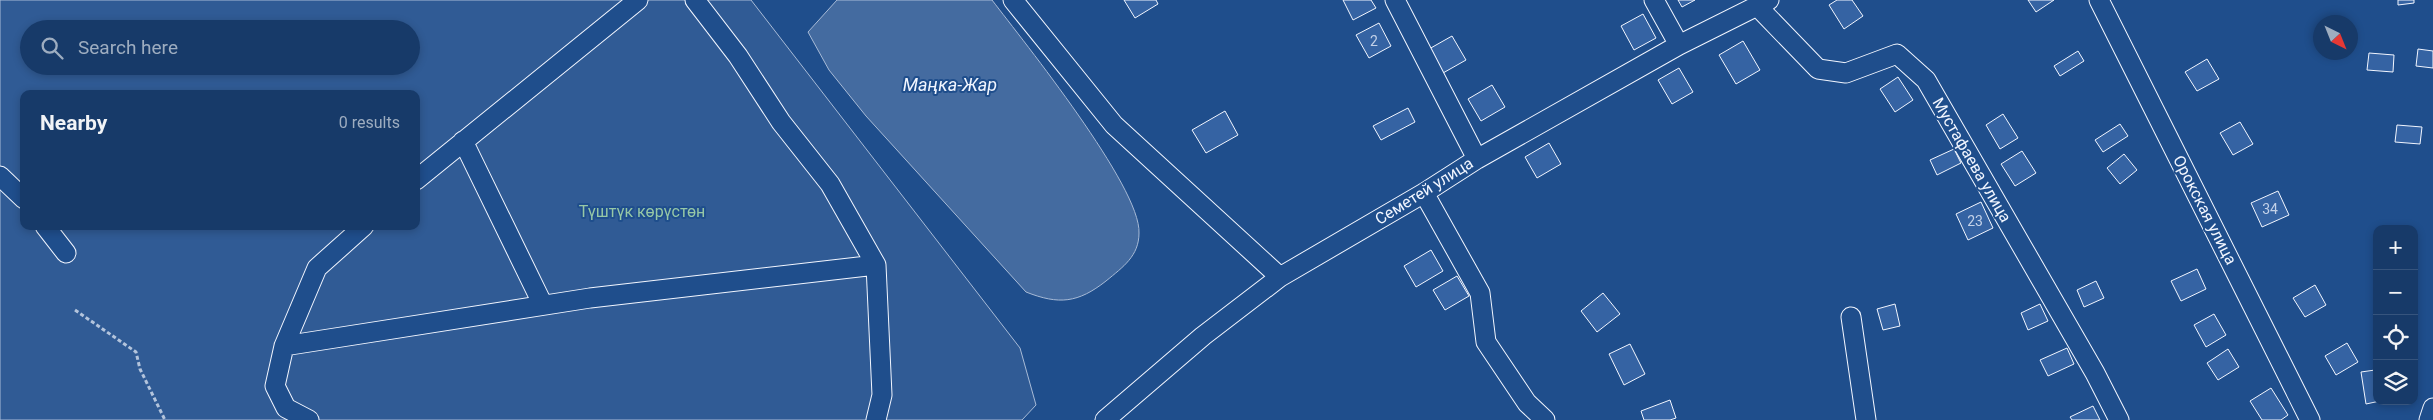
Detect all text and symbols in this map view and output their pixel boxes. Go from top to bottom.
north arrow [2313,15,2358,60]
search box [20,20,420,75]
house number: 2 [1370,33,1378,49]
icon: search [38,34,66,62]
text: Search here [78,36,178,59]
water label: Маңка-Жар [903,74,997,95]
street label: Мустафаева улица [1929,94,2015,226]
text: Nearby [40,111,107,135]
text: 0 results [339,113,400,132]
street label: Орокская улица [2169,152,2241,268]
street label: Семетей улица [1372,153,1476,229]
house number: 34 [2262,201,2278,217]
park label: Түштүк көрүстөн [579,202,705,221]
house number: 23 [1967,213,1983,229]
map controls [2373,225,2418,405]
button: + [2373,225,2418,270]
button: − [2373,270,2418,315]
button: locate [2373,315,2418,360]
button: layers [2373,360,2418,405]

